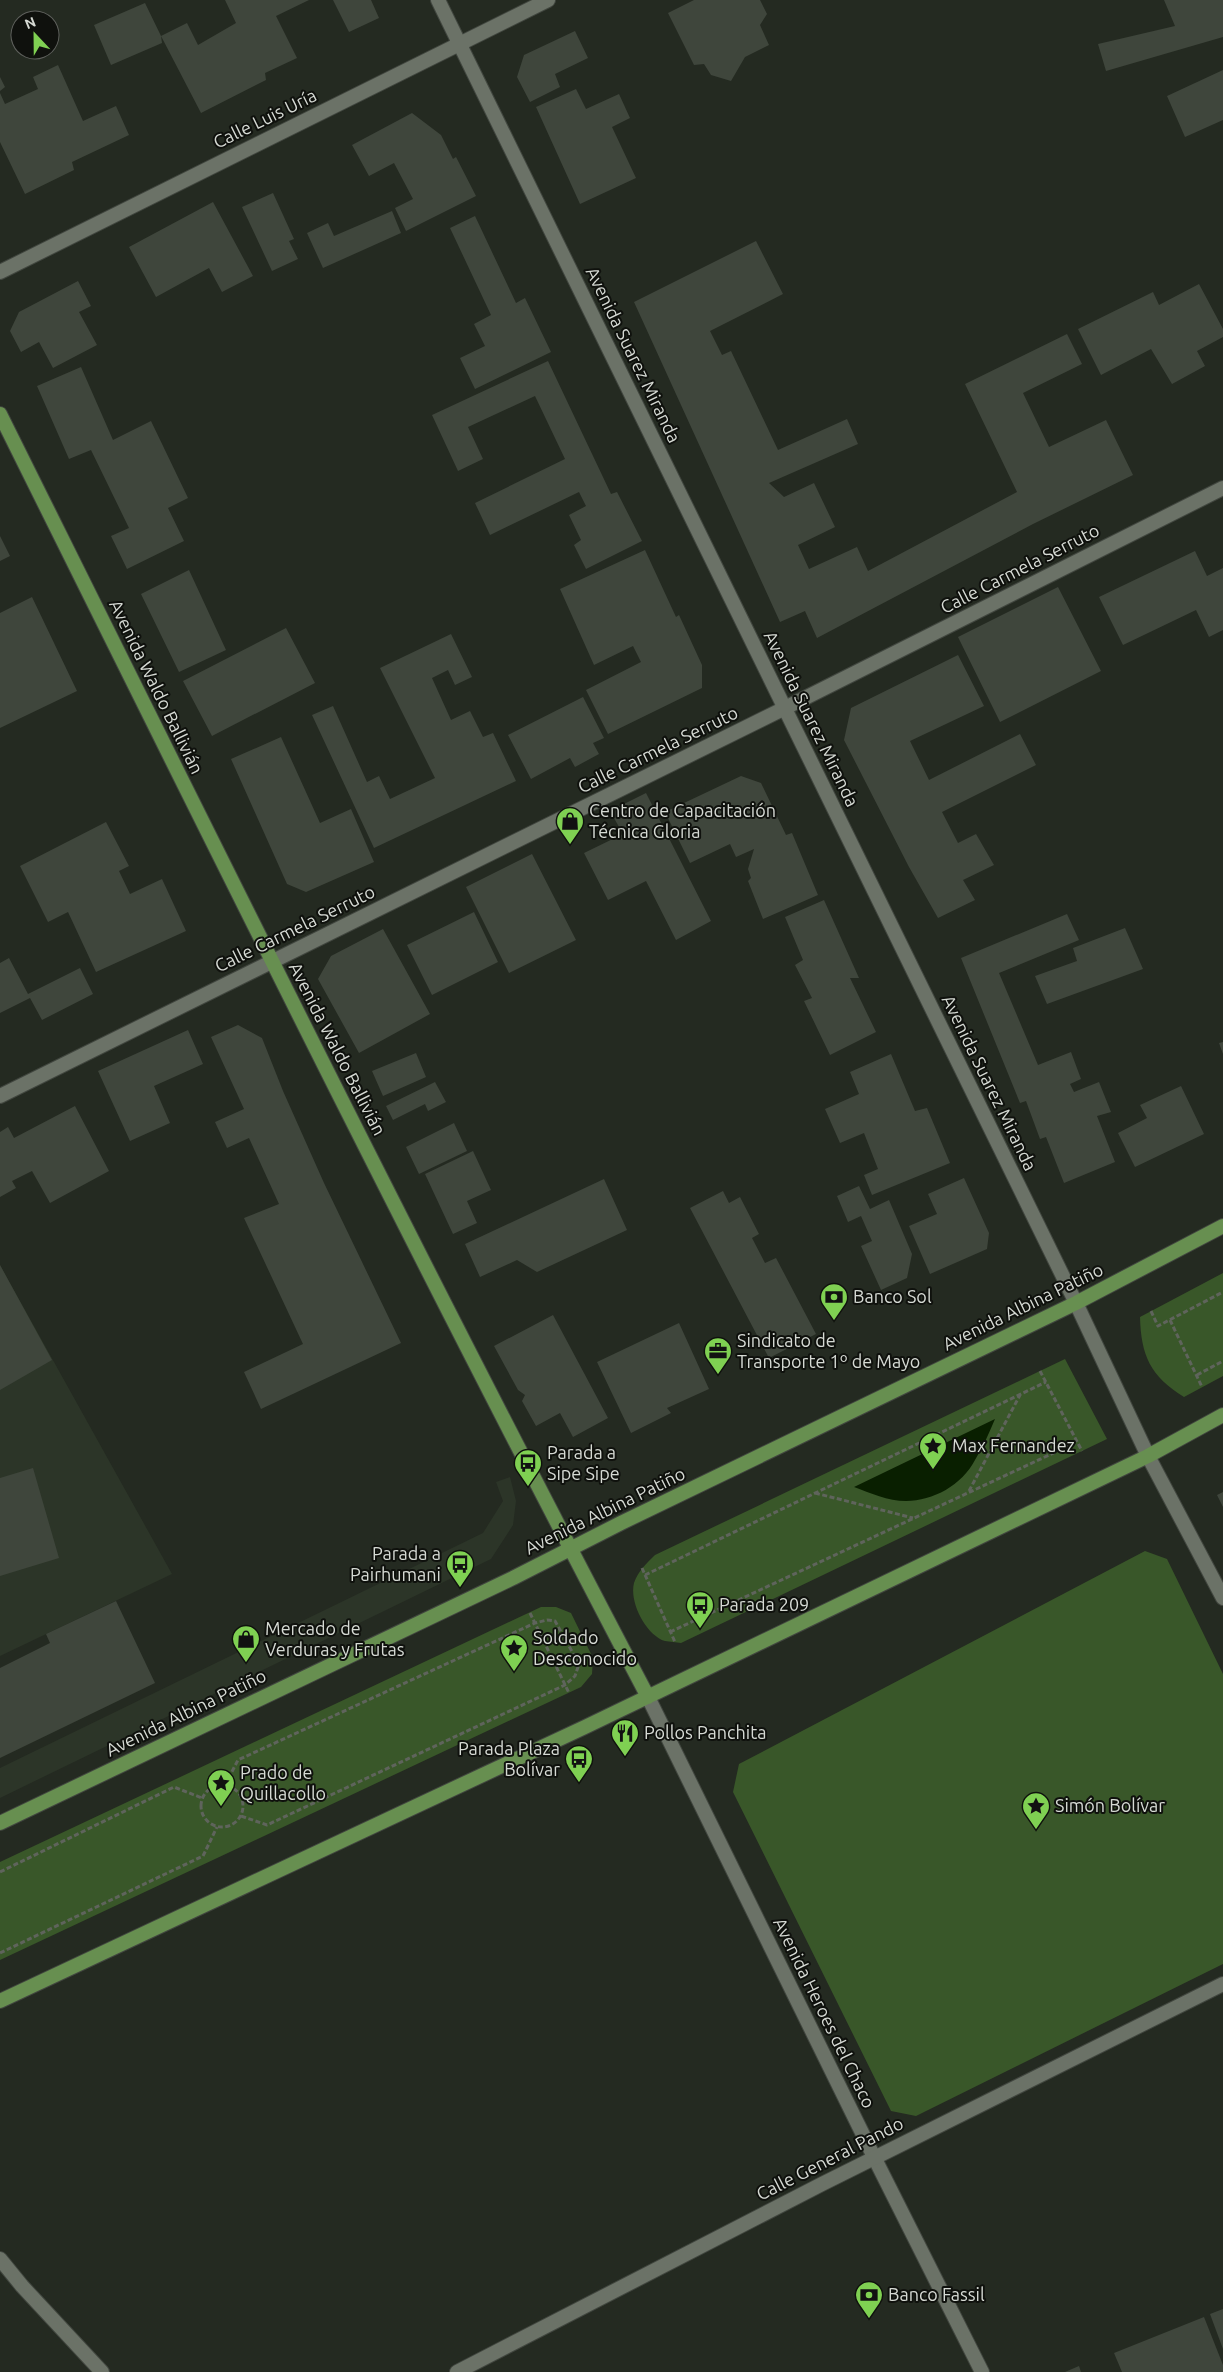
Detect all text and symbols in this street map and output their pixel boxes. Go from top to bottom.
north arrow [10,10,60,60]
text: N [22,14,38,32]
street label: Calle Luis Uría [210,84,319,152]
street label: Avenida Suarez Miranda [583,263,685,446]
street label: Calle Carmela Serruto [937,519,1102,617]
street label: Avenida Waldo Ballivián [106,596,208,777]
street label: Avenida Suarez Miranda [761,627,863,810]
street label: Calle Carmela Serruto [574,702,741,797]
place label: Centro de Capacitación Técnica Gloria [589,800,776,841]
shop icon: Centro de Capacitación Técnica Gloria [555,806,585,845]
street label: Calle Carmela Serruto [211,881,378,976]
street label: Avenida Waldo Ballivián [286,959,390,1138]
street label: Avenida Suarez Miranda [939,991,1041,1174]
street label: Avenida Albina Patiño [939,1259,1106,1354]
bank icon: Banco Sol [819,1282,849,1321]
place label: Banco Sol [853,1286,932,1306]
place label: Sindicato de Transporte 1º de Mayo [737,1330,920,1371]
office icon: Sindicato de Transporte 1º de Mayo [703,1336,733,1375]
place icon: Max Fernandez [918,1431,948,1470]
place label: Max Fernandez [952,1435,1075,1455]
place label: Parada a Sipe Sipe [547,1442,620,1483]
bus stop icon: Parada a Sipe Sipe [513,1448,543,1487]
street label: Avenida Albina Patiño [521,1463,688,1558]
place label: Parada a Pairhumani [350,1543,441,1584]
bus stop icon: Parada a Pairhumani [445,1549,475,1588]
bus stop icon: Parada 209 [685,1590,715,1629]
place label: Parada 209 [719,1594,809,1614]
place label: Mercado de Verduras y Frutas [265,1618,405,1659]
shop icon: Mercado de Verduras y Frutas [231,1624,261,1663]
place label: Soldado Desconocido [533,1627,637,1668]
place icon: Soldado Desconocido [499,1633,529,1672]
street label: Avenida Albina Patiño [102,1665,269,1760]
restaurant icon: Pollos Panchita [610,1718,640,1757]
place label: Pollos Panchita [644,1722,766,1742]
place label: Parada Plaza Bolívar [458,1738,560,1779]
bus stop icon: Parada Plaza Bolívar [564,1744,594,1783]
place label: Prado de Quillacollo [240,1762,326,1804]
place icon: Prado de Quillacollo [206,1768,236,1807]
place icon: Simón Bolívar [1021,1791,1051,1830]
place label: Simón Bolívar [1055,1795,1165,1815]
street label: Avenida Heroes del Chaco [770,1914,880,2111]
street label: Calle General Pando [753,2112,906,2204]
bank icon: Banco Fassil [854,2280,884,2319]
place label: Banco Fassil [888,2284,985,2304]

